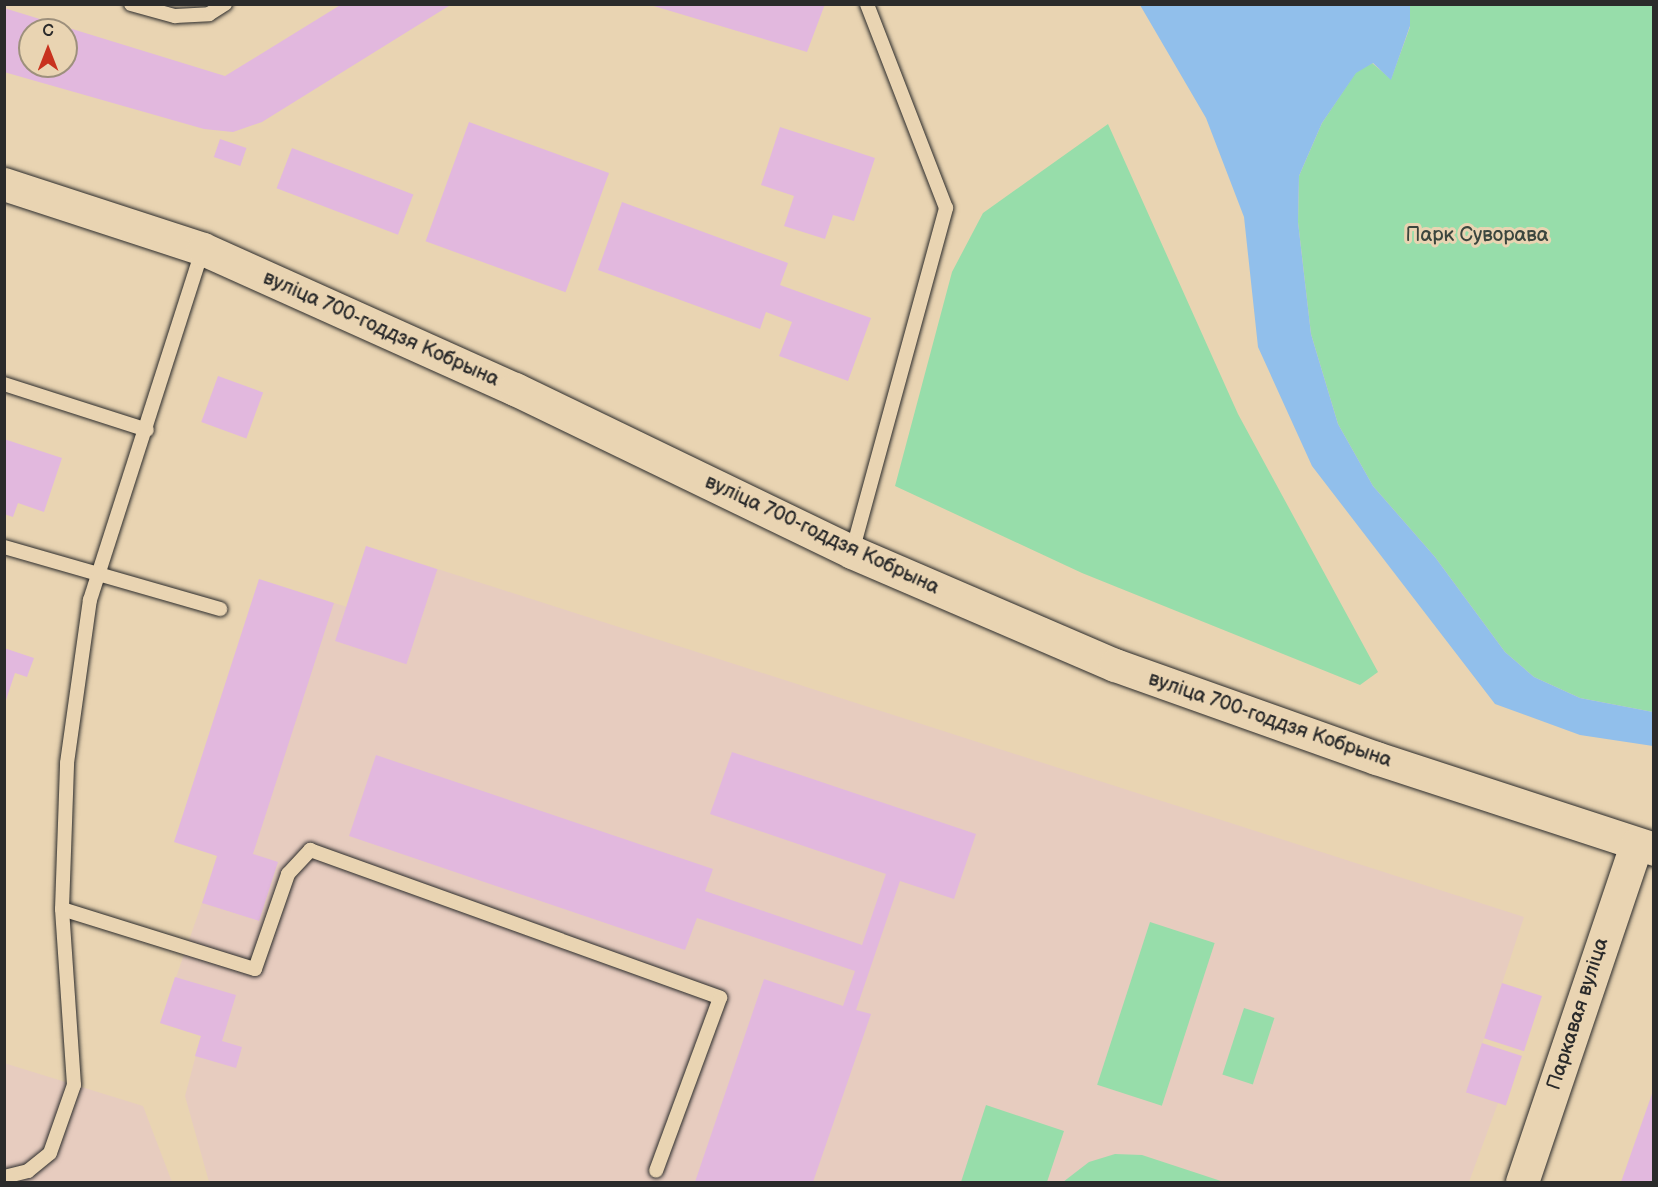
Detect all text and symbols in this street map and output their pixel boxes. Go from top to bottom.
north arrow [18,18,78,78]
text: С [42,22,54,41]
park label: Парк Суворава [1405,223,1549,247]
street label: вуліца 700-годдзя Кобрына [259,266,503,392]
street label: вуліца 700-годдзя Кобрына [701,470,943,600]
street label: вуліца 700-годдзя Кобрына [1145,667,1395,773]
street label: Паркавая вуліца [1542,935,1614,1093]

